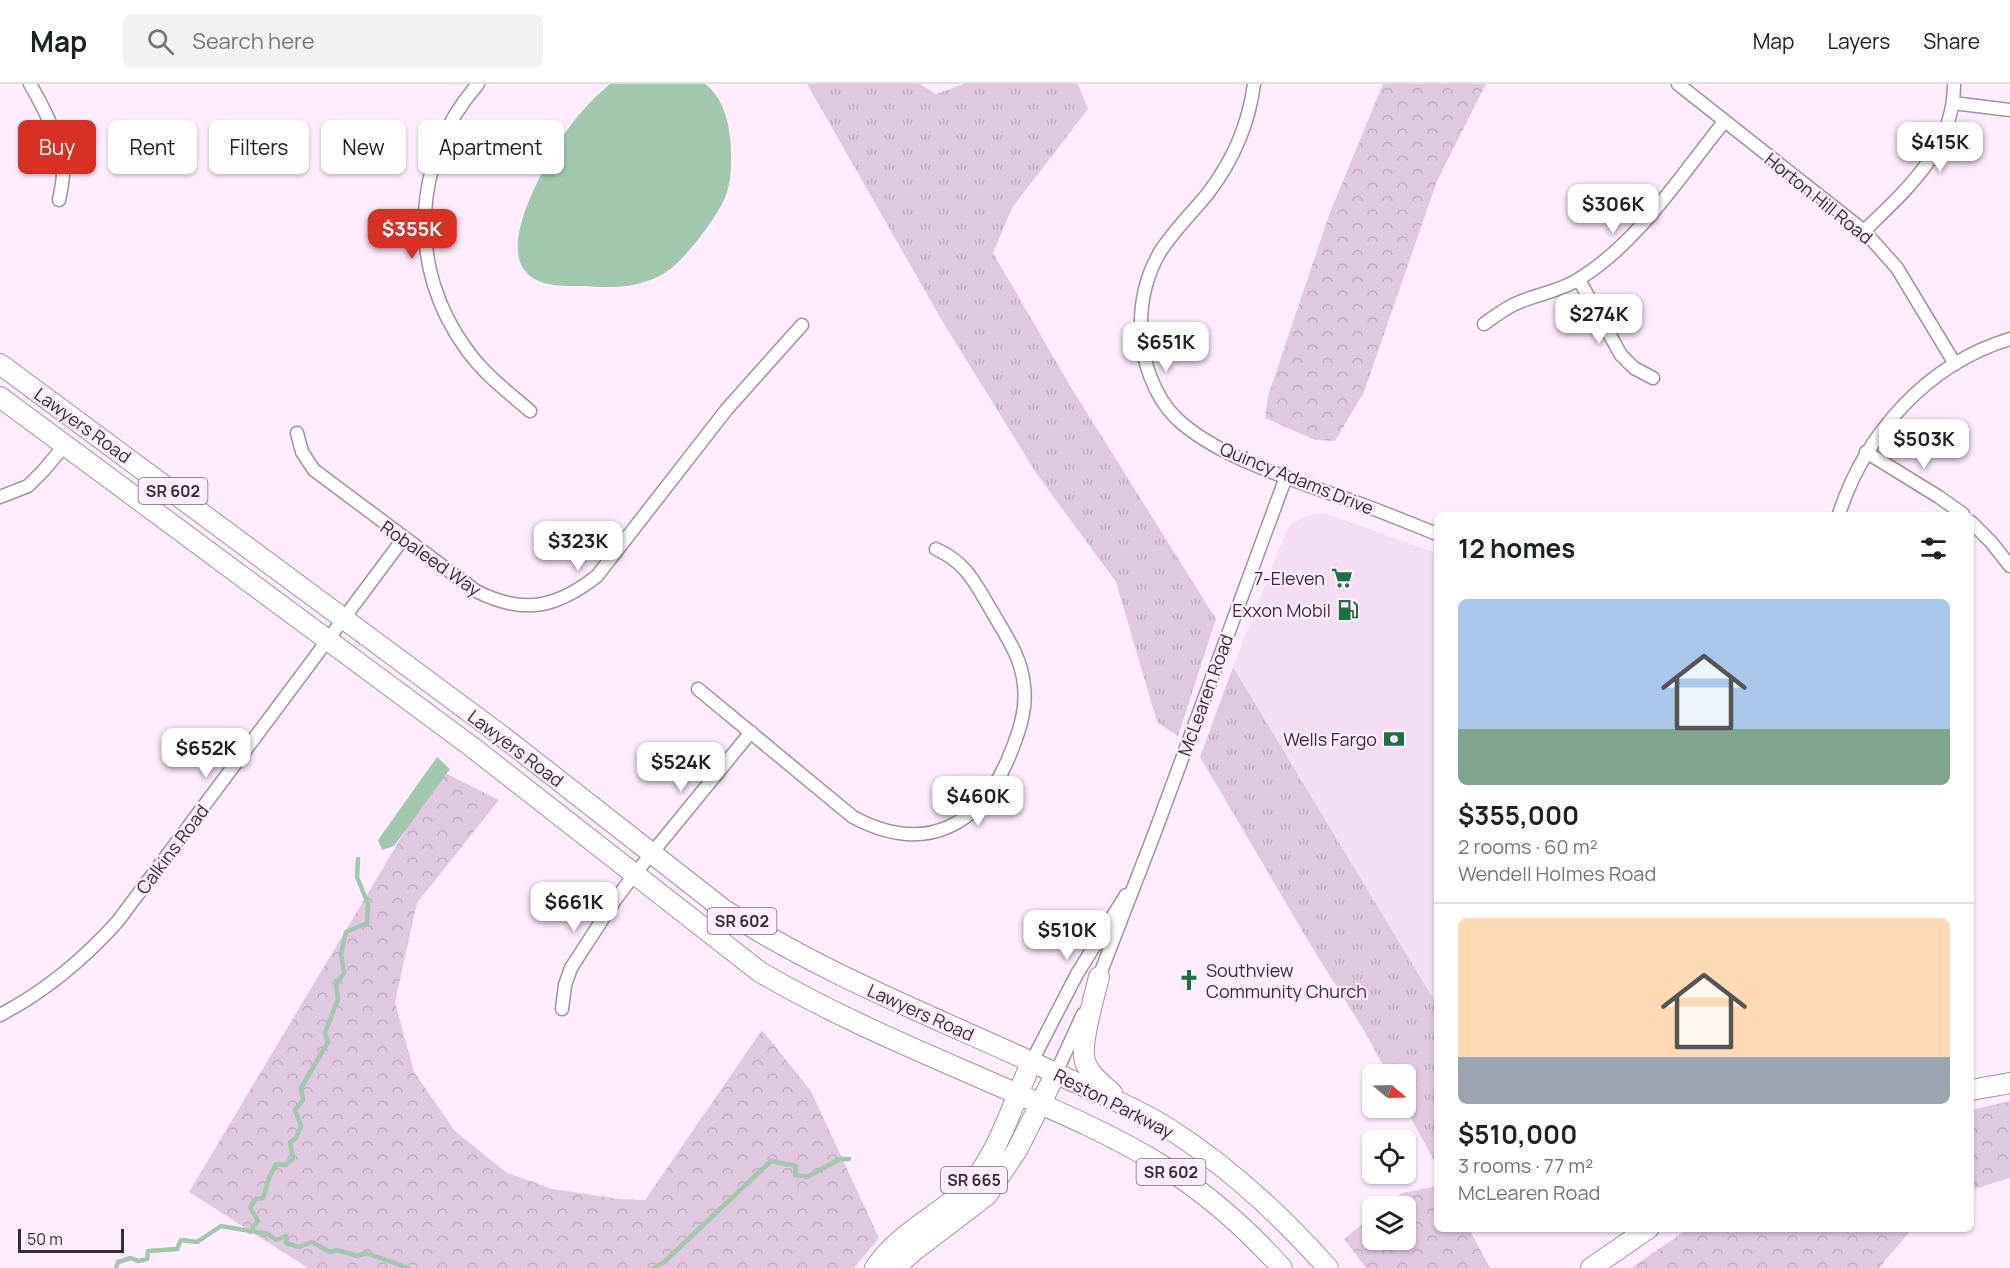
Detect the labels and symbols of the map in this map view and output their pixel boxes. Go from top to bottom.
pin: $415K [1898,122,1982,173]
street label: Horton Hill Road [1760,147,1878,249]
pin: $306K [1571,184,1655,235]
pin: $355K [370,209,454,260]
pin: $274K [1557,294,1641,345]
pin: $651K [1124,322,1208,373]
street label: Lawyers Road [30,382,136,468]
pin: $503K [1882,419,1966,470]
street label: Quincy Adams Drive [1217,436,1377,520]
road number: SR 602 [138,478,207,504]
street label: Robaleed Way [376,515,486,602]
pin: $323K [536,521,620,572]
place label: 7-Eleven [1254,566,1325,590]
supermarket icon: 7-Eleven [1330,566,1354,590]
place label: Exxon Mobil [1232,598,1331,622]
fuel station icon: Exxon Mobil [1336,598,1360,622]
street label: McLearen Road [1172,631,1238,759]
street label: Lawyers Road [463,704,569,792]
place label: Wells Fargo [1283,727,1377,751]
bank icon: Wells Fargo [1382,727,1406,751]
pin: $652K [164,728,248,779]
pin: $524K [639,742,723,793]
pin: $460K [936,776,1020,827]
street label: Calkins Road [130,799,214,899]
pin: $661K [532,882,616,933]
road number: SR 602 [708,908,777,934]
pin: $510K [1025,910,1109,961]
place label: Southview Community Church [1206,958,1367,1003]
church icon: Southview Community Church [1177,968,1201,992]
street label: Lawyers Road [864,978,978,1046]
street label: Reston Parkway [1050,1063,1178,1144]
north arrow [1362,1064,1416,1118]
road number: SR 602 [1136,1159,1206,1185]
road number: SR 665 [941,1167,1007,1193]
scale bar [18,1226,124,1254]

